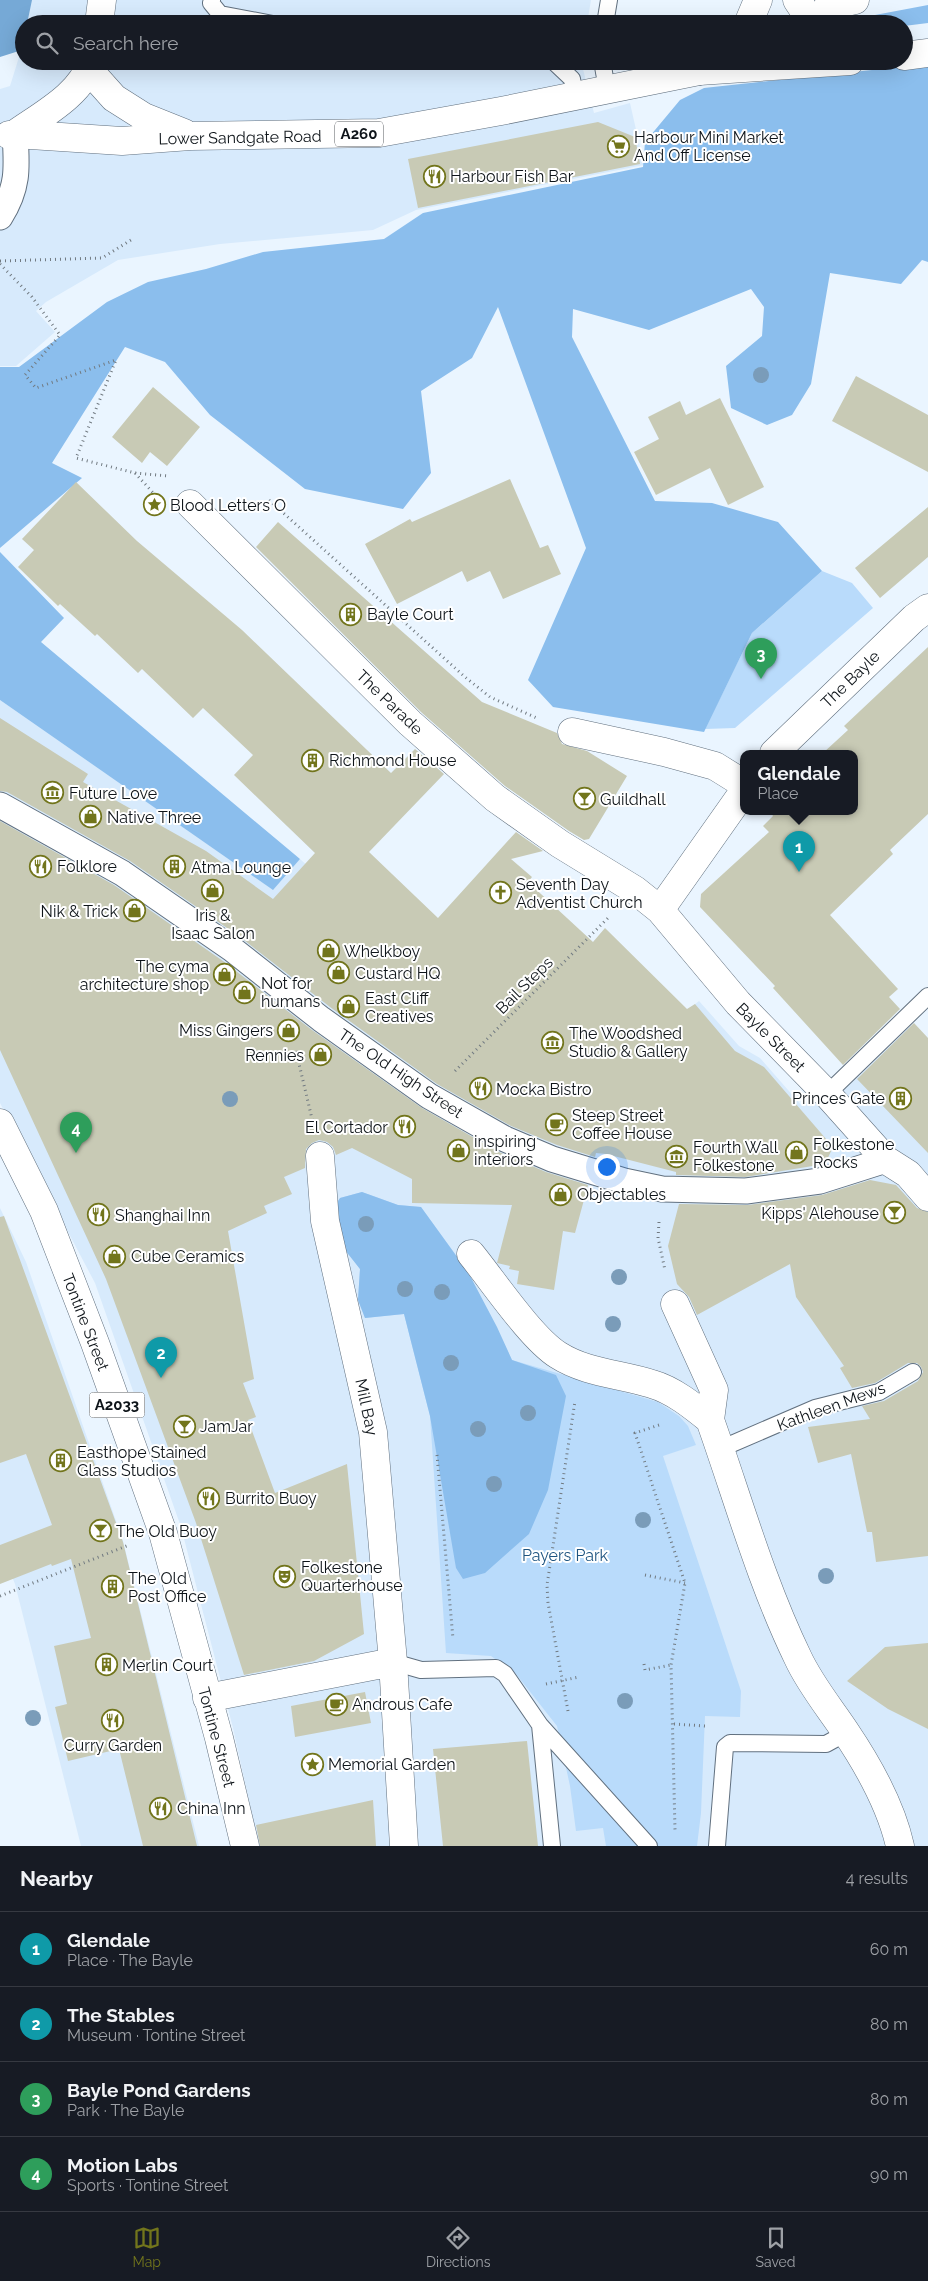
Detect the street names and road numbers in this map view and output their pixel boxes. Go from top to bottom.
road number: A260 [335,122,383,146]
street label: Lower Sandgate Road [158,127,322,148]
street label: The Bayle [817,647,884,712]
street label: The Parade [353,666,427,739]
street label: Bail Steps [492,953,557,1018]
street label: Bayle Street [732,999,810,1076]
street label: The Old High Street [335,1025,467,1122]
street label: Tontine Street [58,1271,113,1374]
street label: Mill Bay [351,1377,382,1438]
street label: Kathleen Mews [774,1378,888,1435]
road number: A2033 [90,1392,144,1418]
street label: Tontine Street [194,1685,239,1790]

